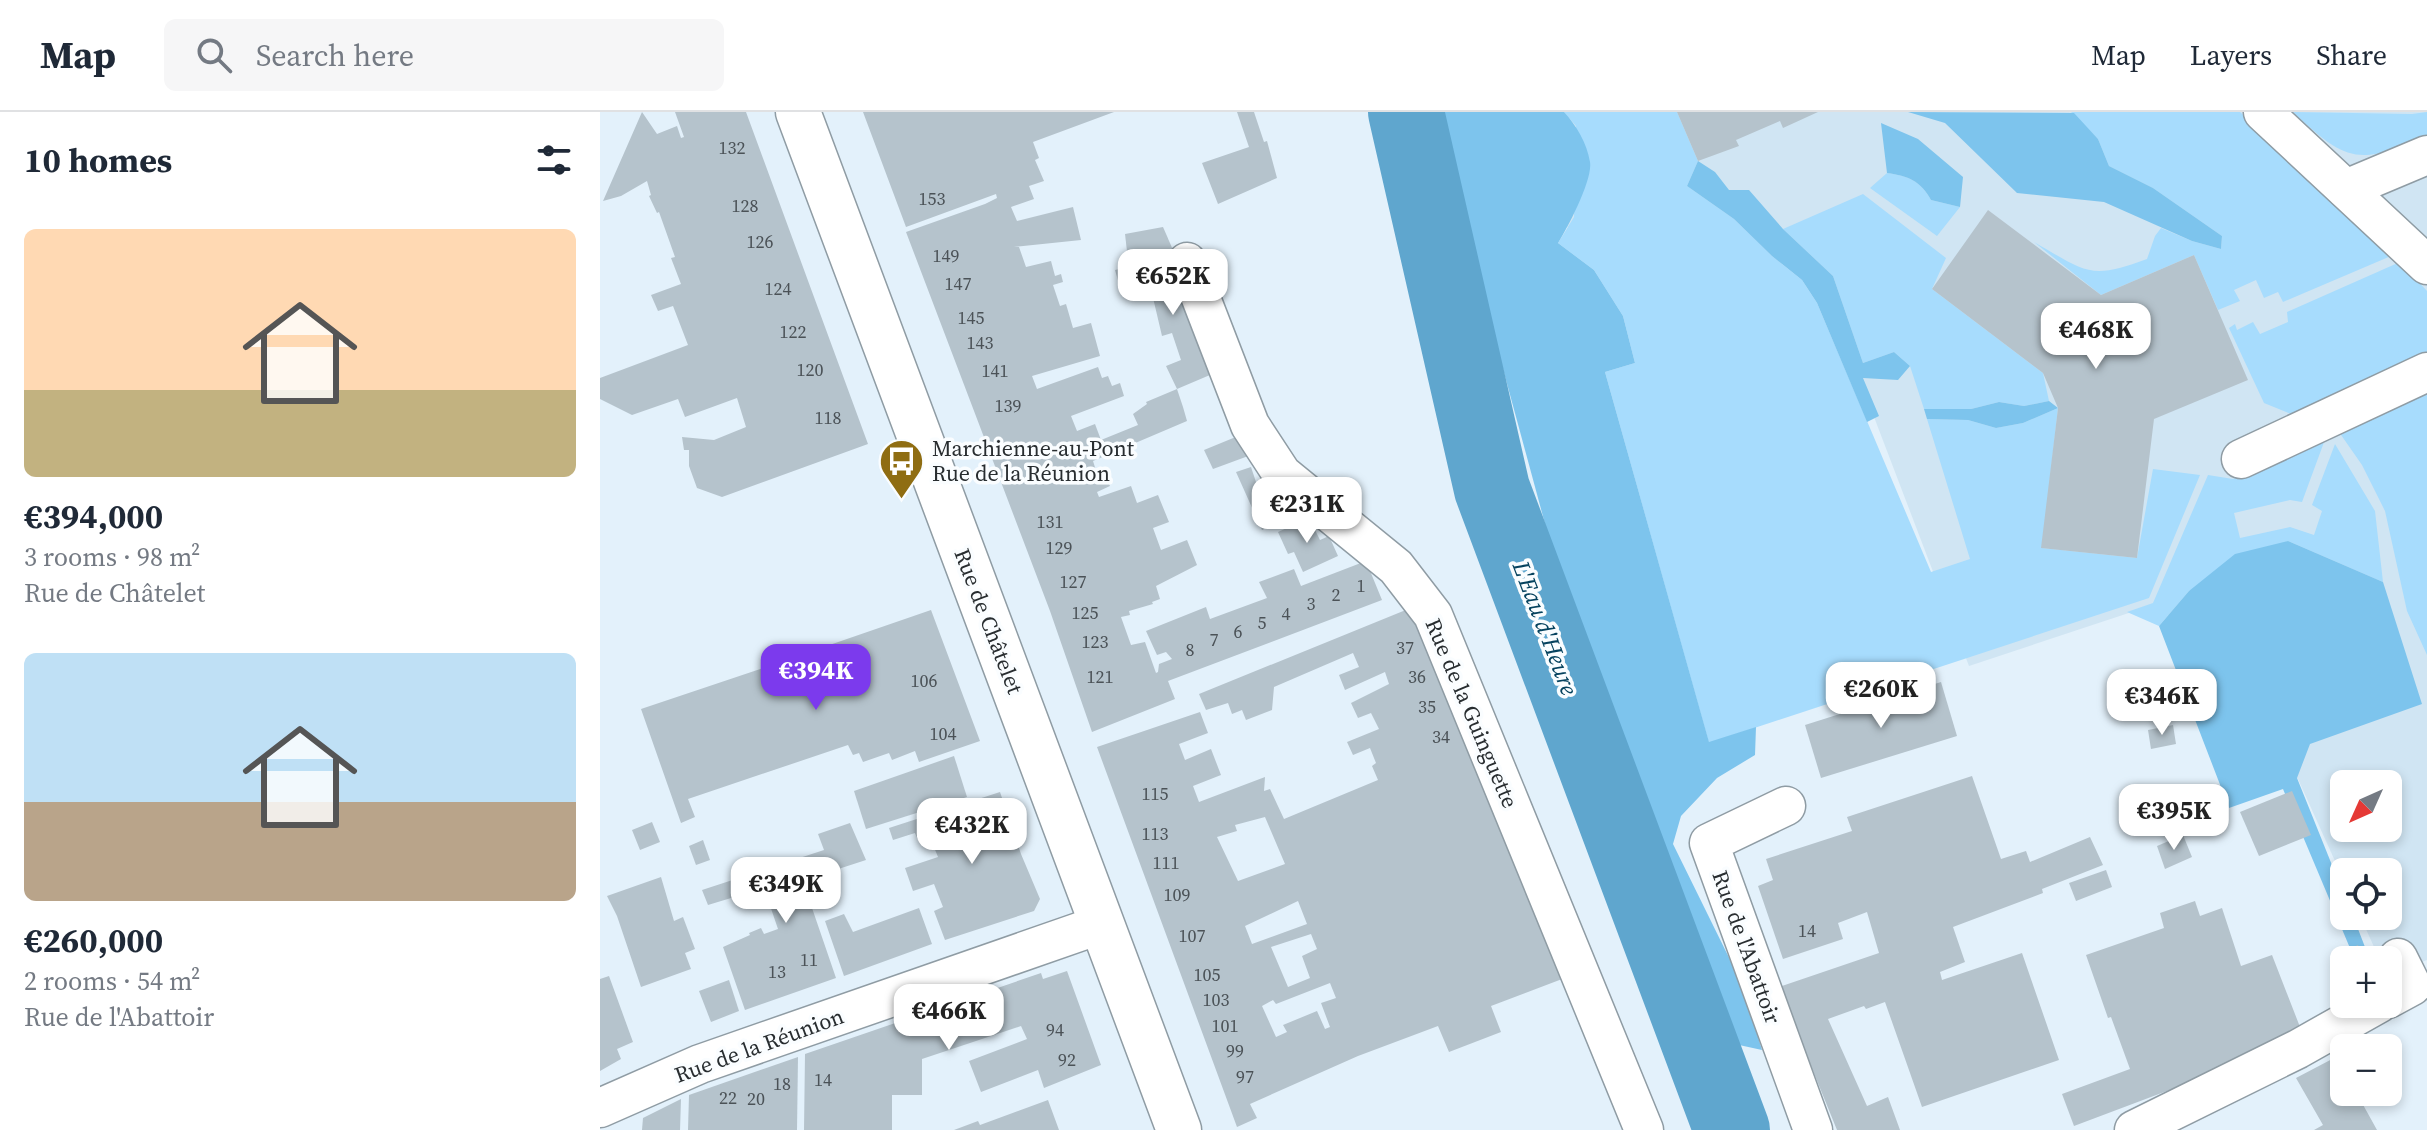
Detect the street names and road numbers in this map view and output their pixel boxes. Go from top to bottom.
street label: Rue de Châtelet [948,544,1031,699]
street label: Rue de la Guinguette [1418,614,1526,812]
street label: Rue de l'Abattoir [1705,866,1789,1028]
street label: Rue de la Réunion [670,1000,848,1090]

